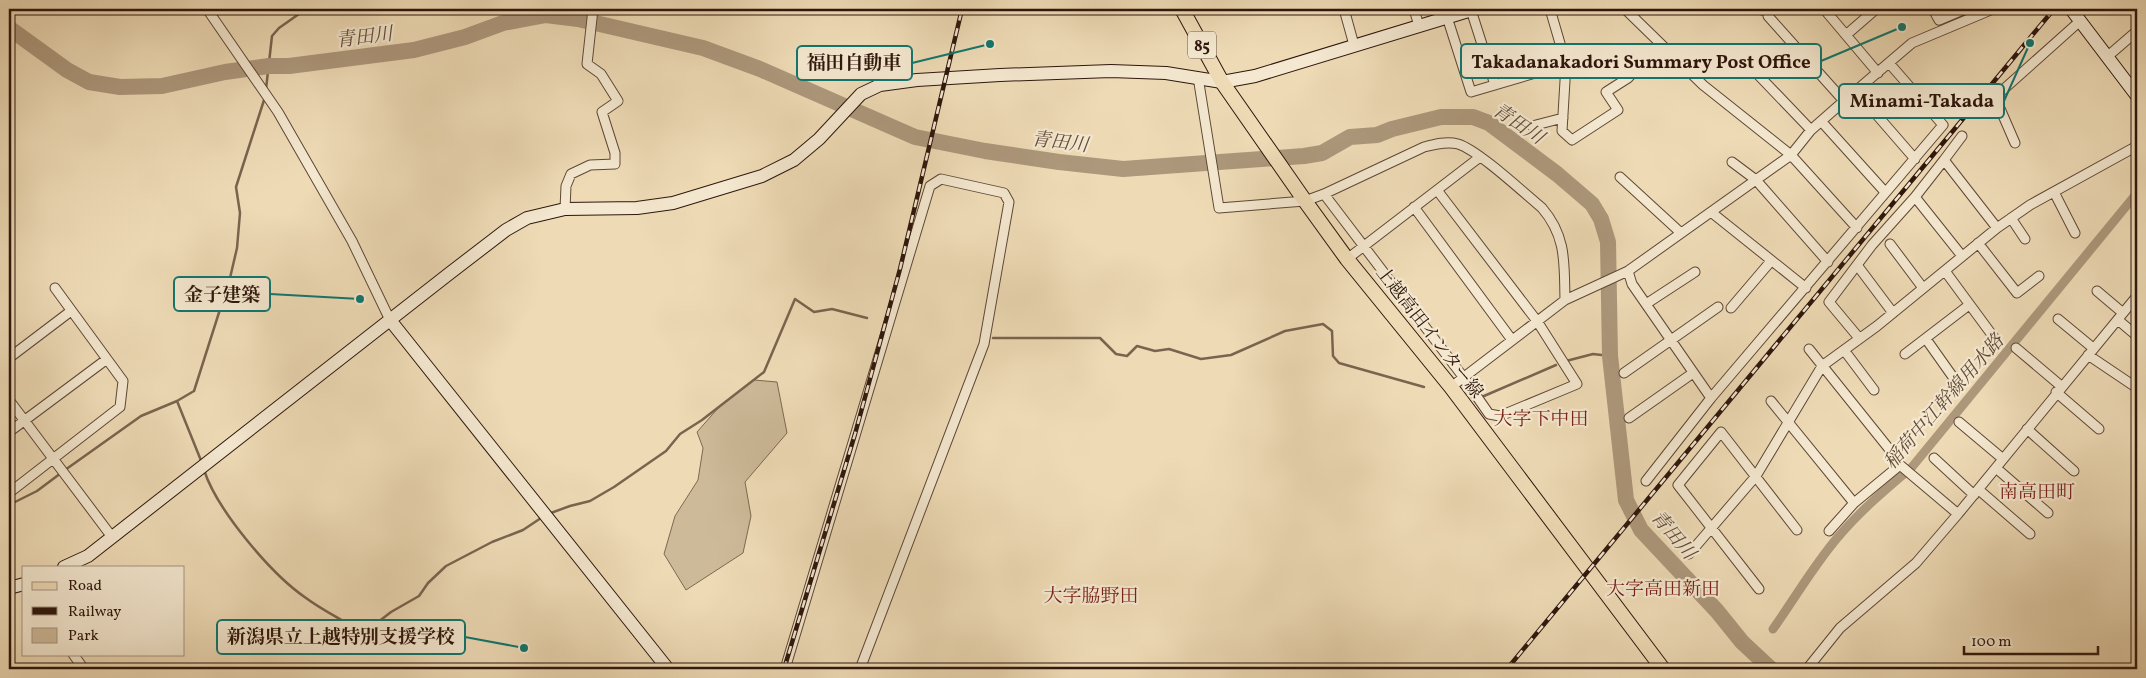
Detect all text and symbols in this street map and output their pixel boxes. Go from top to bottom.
water label: 青田川 [334,21,396,54]
road number: 85 [1188,32,1216,58]
callout: Takadanakadori Summary Post Office [1461,44,1821,78]
callout: 福田自動車 [797,46,912,80]
text: Takadanakadori Summary Post Office [1471,50,1811,76]
text: 福田自動車 [806,51,902,77]
callout: Minami-Takada [1839,84,2004,118]
text: Minami-Takada [1850,89,1994,115]
water label: 青田川 [1487,98,1550,152]
water label: 青田川 [1030,127,1092,160]
street label: 上越高田インター線 [1369,262,1488,404]
callout: 金子建築 [174,277,270,311]
text: 金子建築 [184,283,260,309]
water label: 稲荷中江幹線用水路 [1879,328,2012,475]
district label: 大字下中田 [1493,407,1589,433]
district label: 南高田町 [1999,480,2075,506]
water label: 青田川 [1644,505,1702,567]
legend [22,566,185,656]
text: Road [68,576,102,597]
district label: 大字高田新田 [1606,577,1720,603]
district label: 大字脇野田 [1043,584,1139,610]
text: Railway [68,602,121,623]
callout: 新潟県立上越特別支援学校 [217,620,465,654]
scale bar [1964,623,2097,655]
text: 新潟県立上越特別支援学校 [227,625,455,651]
text: Park [68,626,99,647]
text: 100 m [1971,632,2011,653]

